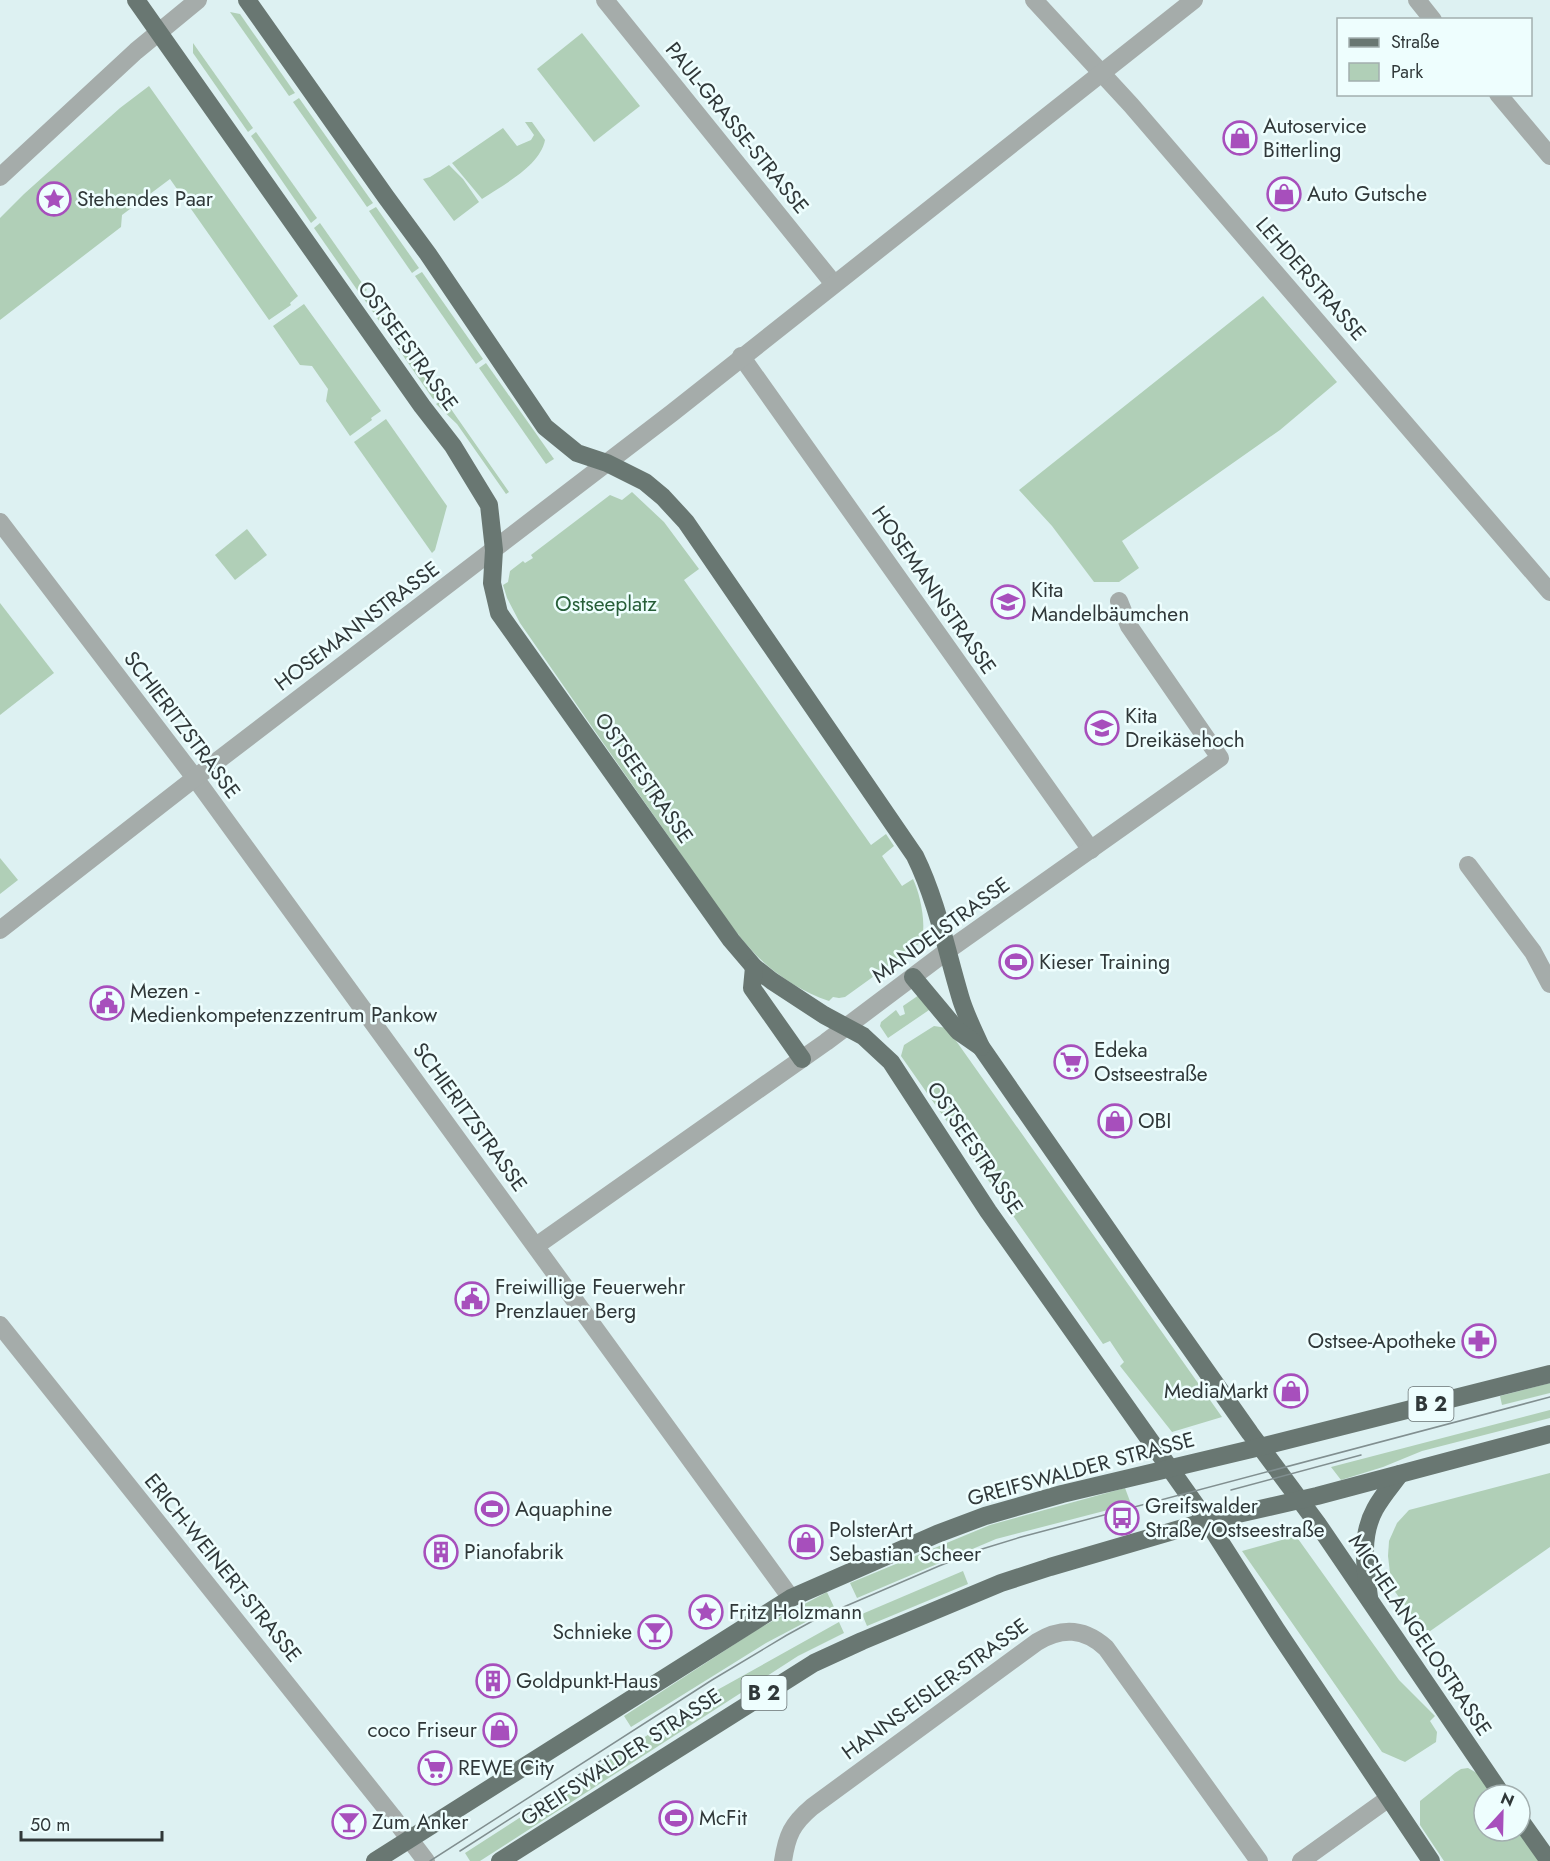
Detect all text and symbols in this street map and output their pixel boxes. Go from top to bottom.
legend [1337,18,1532,96]
text: Straße [1391,29,1439,55]
street label: PAUL-GRASSE-STRASSE [658,36,816,220]
text: Park [1391,59,1423,85]
place label: Autoservice Bitterling [1263,111,1367,165]
shop icon: Autoservice Bitterling [1222,120,1258,156]
shop icon: Auto Gutsche [1266,176,1302,212]
place label: Auto Gutsche [1307,179,1427,209]
place icon: Stehendes Paar [36,181,72,217]
place label: Stehendes Paar [77,184,214,214]
street label: LEHDERSTRASSE [1249,211,1373,347]
street label: OSTSEESTRASSE [351,275,465,417]
street label: HOSEMANNSTRASSE [864,500,1004,680]
street label: HOSEMANNSTRASSE [268,554,446,698]
place label: Kita Mandelbäumchen [1031,575,1189,629]
school or university icon: Kita Mandelbäumchen [990,584,1026,620]
park label: Ostseeplatz [555,589,657,619]
street label: SCHIERITZSTRASSE [117,645,247,805]
place label: Kita Dreikäsehoch [1125,701,1245,755]
street label: OSTSEESTRASSE [588,706,700,850]
school or university icon: Kita Dreikäsehoch [1084,710,1120,746]
street label: MANDELSTRASSE [866,870,1016,990]
sports icon: Kieser Training [998,944,1034,980]
place label: Kieser Training [1039,947,1170,977]
place label: Mezen - Medienkompetenzzentrum Pankow [130,976,438,1030]
public building icon: Mezen - Medienkompetenzzentrum Pankow [89,985,125,1021]
place label: Edeka Ostseestraße [1094,1035,1208,1089]
street label: SCHIERITZSTRASSE [406,1036,534,1198]
supermarket icon: Edeka Ostseestraße [1053,1044,1089,1080]
street label: OSTSEESTRASSE [920,1076,1030,1220]
shop icon: OBI [1097,1103,1133,1139]
place label: OBI [1138,1106,1171,1136]
place label: Freiwillige Feuerwehr Prenzlauer Berg [495,1272,686,1326]
public building icon: Freiwillige Feuerwehr Prenzlauer Berg [454,1281,490,1317]
pharmacy icon: Ostsee-Apotheke [1461,1323,1497,1359]
place label: Ostsee-Apotheke [1307,1326,1456,1356]
shop icon: MediaMarkt [1273,1373,1309,1409]
place label: MediaMarkt [1164,1376,1268,1406]
road number: B 2 [1408,1387,1454,1421]
street label: GREIFSWALDER STRASSE [964,1424,1198,1514]
street label: ERICH-WEINERT-STRASSE [137,1467,309,1669]
sports icon: Aquaphine [474,1491,510,1527]
place label: Greifswalder Straße/Ostseestraße [1145,1491,1325,1545]
place label: Aquaphine [515,1494,612,1524]
bus stop icon: Greifswalder Straße/Ostseestraße [1104,1500,1140,1536]
place label: PolsterArt Sebastian Scheer [829,1515,982,1569]
shop icon: PolsterArt Sebastian Scheer [788,1524,824,1560]
street label: MICHELANGELOSTRASSE [1341,1528,1499,1742]
building icon: Pianofabrik [423,1534,459,1570]
place label: Pianofabrik [464,1537,564,1567]
place icon: Fritz Holzmann [688,1594,724,1630]
place label: Fritz Holzmann [729,1597,862,1627]
street label: HANNS-EISLER-STRASSE [835,1611,1035,1767]
bar icon: Schnieke [637,1614,673,1650]
place label: Schnieke [552,1617,632,1647]
building icon: Goldpunkt-Haus [475,1663,511,1699]
place label: Goldpunkt-Haus [516,1666,658,1696]
road number: B 2 [742,1676,786,1710]
street label: GREIFSWALDER STRASSE [515,1681,727,1833]
shop icon: coco Friseur [482,1712,518,1748]
place label: coco Friseur [367,1715,478,1745]
supermarket icon: REWE City [417,1750,453,1786]
place label: REWE City [458,1753,555,1783]
north arrow [1472,1783,1532,1843]
text: N [1497,1787,1518,1813]
sports icon: McFit [658,1800,694,1836]
place label: McFit [699,1803,747,1833]
scale bar [21,1804,162,1842]
bar icon: Zum Anker [331,1804,367,1840]
place label: Zum Anker [372,1807,469,1837]
text: 50 m [30,1812,70,1838]

